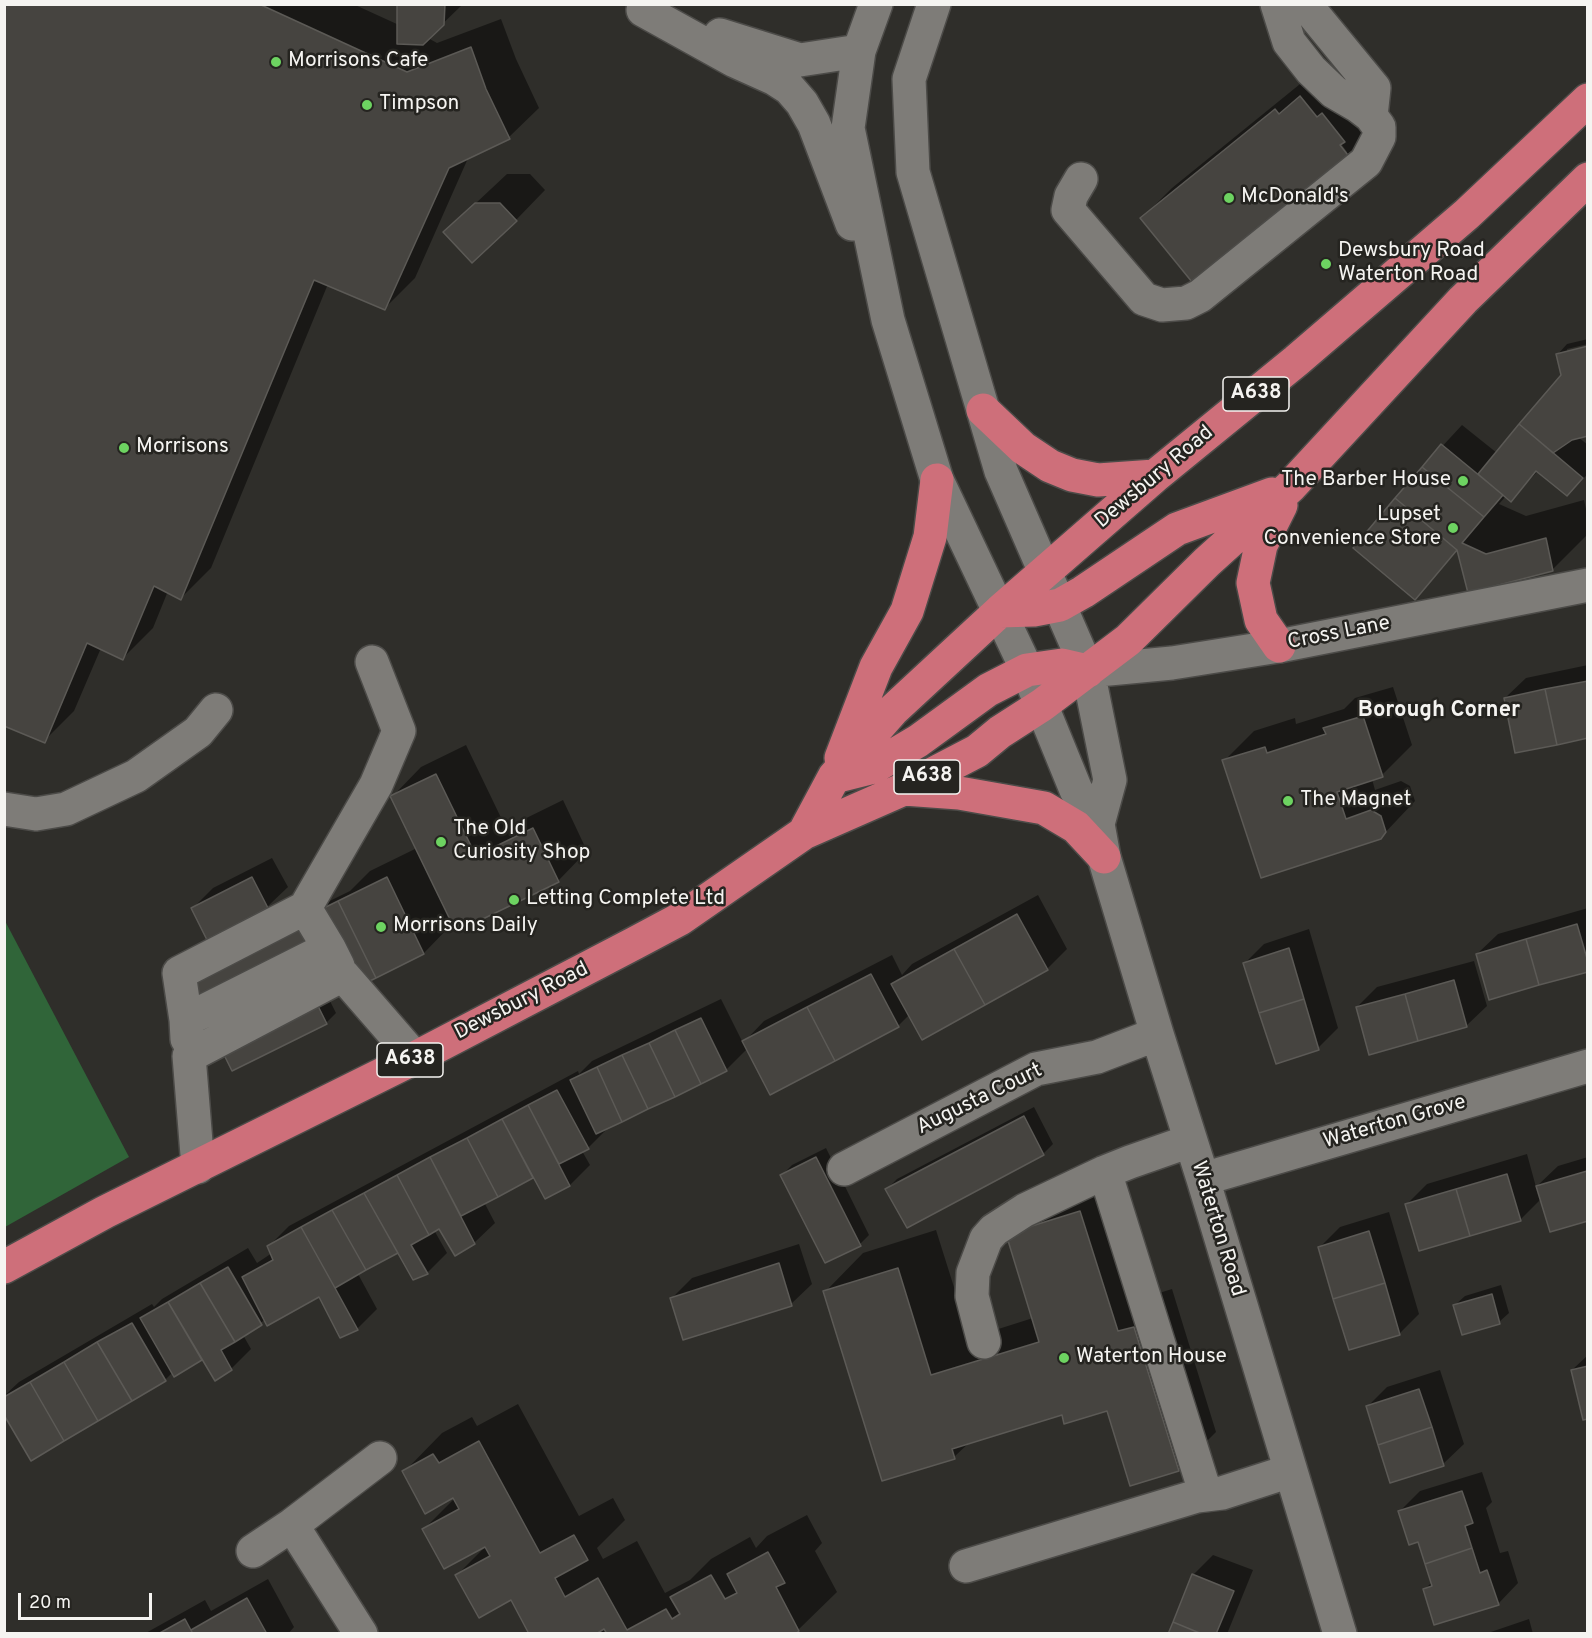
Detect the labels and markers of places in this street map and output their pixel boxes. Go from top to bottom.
place label: Morrisons Cafe [288,49,428,75]
marker: Morrisons Cafe [269,55,283,69]
place label: Timpson [379,92,459,118]
marker: Timpson [360,98,374,112]
place label: McDonald's [1241,185,1349,211]
marker: McDonald's [1222,191,1236,205]
place label: Dewsbury Road Waterton Road [1338,239,1485,289]
marker: Dewsbury Road Waterton Road [1319,257,1333,271]
place label: Morrisons [136,435,229,461]
marker: Morrisons [117,441,131,455]
place label: The Barber House [1281,468,1451,494]
marker: The Barber House [1456,474,1470,488]
place label: Lupset Convenience Store [1263,503,1441,553]
marker: Lupset Convenience Store [1446,521,1460,535]
place label: The Magnet [1300,788,1411,814]
marker: The Magnet [1281,794,1295,808]
place label: The Old Curiosity Shop [453,817,590,867]
marker: The Old Curiosity Shop [434,835,448,849]
place label: Letting Complete Ltd [526,887,725,913]
marker: Letting Complete Ltd [507,893,521,907]
place label: Morrisons Daily [393,914,538,940]
marker: Morrisons Daily [374,920,388,934]
place label: Waterton House [1076,1345,1227,1371]
marker: Waterton House [1057,1351,1071,1365]

